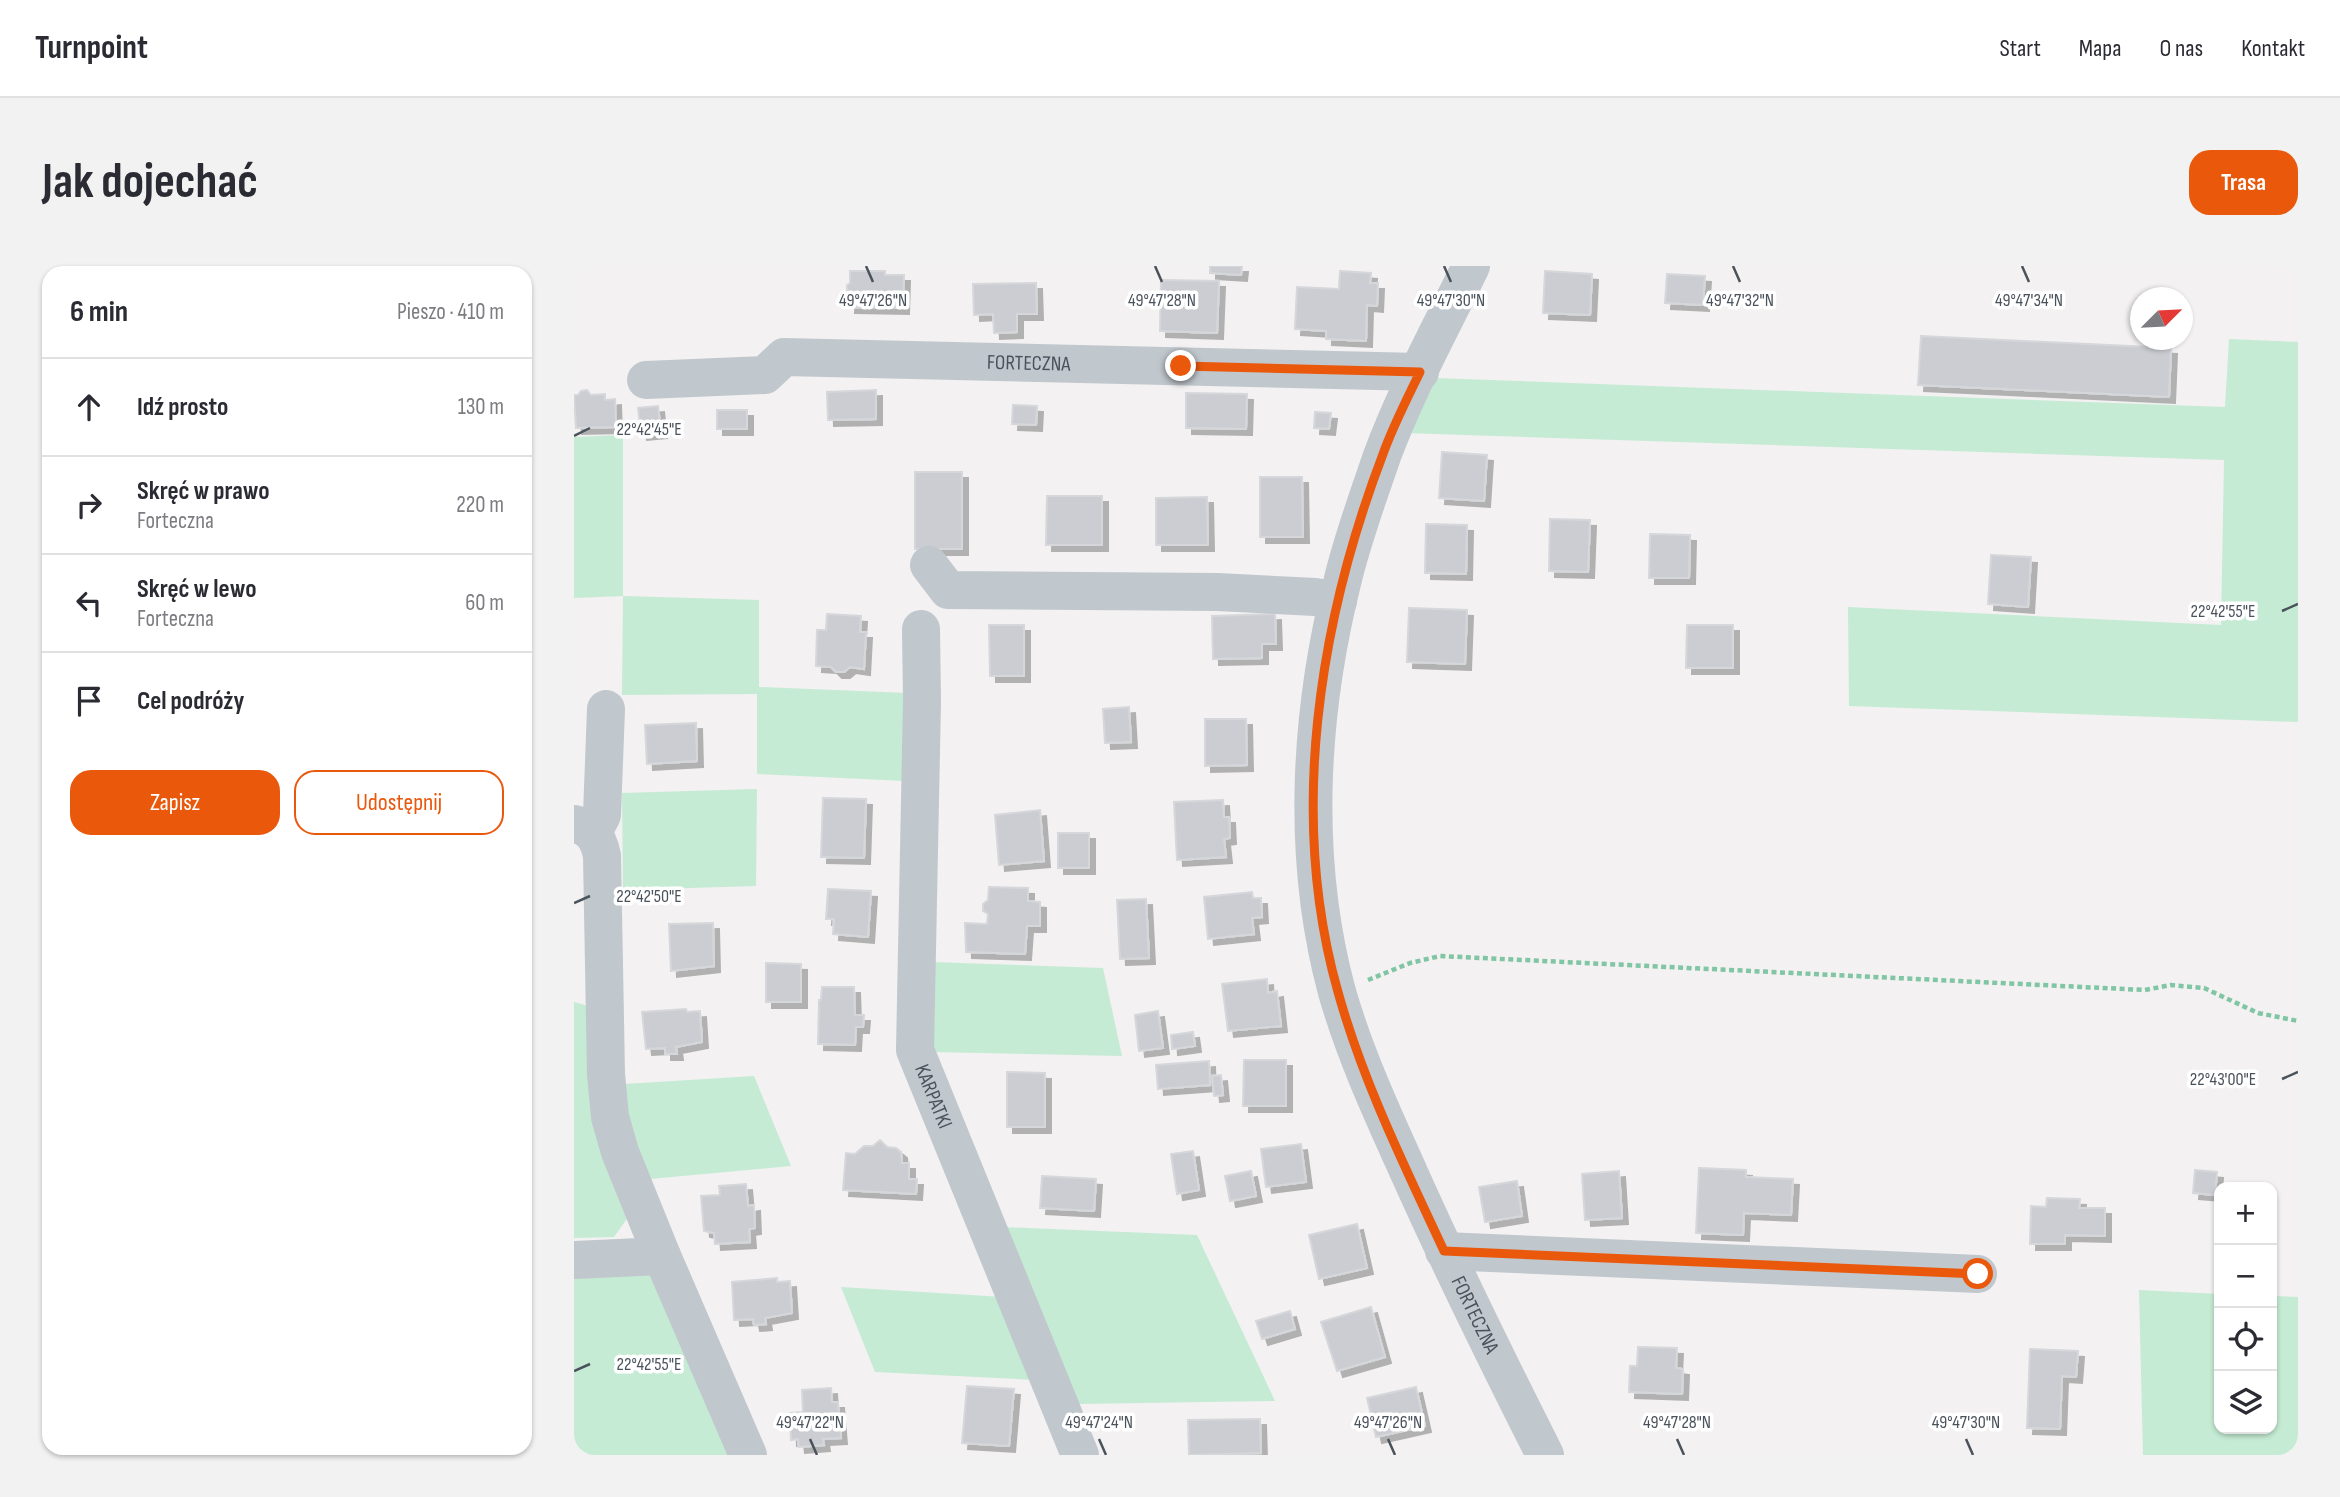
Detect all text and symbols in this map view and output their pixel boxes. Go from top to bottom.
text: Turnpoint [35,28,148,68]
text: Start [2000,34,2041,63]
text: Mapa [2079,34,2121,63]
text: O nas [2159,34,2203,63]
text: Kontakt [2241,34,2305,63]
button: Trasa [2189,150,2298,215]
text: Jak dojechać [42,153,258,212]
north arrow [2130,287,2193,350]
text: 49°47'26"N [839,290,907,311]
text: 49°47'28"N [1128,290,1196,311]
text: 49°47'30"N [1417,290,1485,311]
text: 49°47'32"N [1706,290,1774,311]
text: 49°47'34"N [1995,290,2063,311]
text: 6 min [70,294,128,330]
text: Pieszo · 410 m [397,298,504,326]
street label: FORTECZNA [987,349,1072,376]
route end [1165,350,1196,381]
icon: ahead [70,388,108,426]
text: Idź prosto [137,392,228,423]
text: 130 m [458,393,504,421]
text: 22°42'45"E [616,419,682,440]
text: Skręć w prawo [137,476,270,507]
icon: right [70,486,108,524]
text: 220 m [456,491,504,519]
text: Forteczna [137,507,214,535]
text: Skręć w lewo [137,574,257,605]
icon: left [70,584,108,622]
text: 60 m [465,589,504,617]
text: 22°42'55"E [2191,601,2255,622]
text: Forteczna [137,605,214,633]
icon: arrive [70,682,108,720]
text: Cel podróży [137,686,244,717]
button: Zapisz [70,770,280,835]
button: Udostępnij [294,770,504,835]
text: 22°42'50"E [616,886,682,907]
street label: KARPATKI [910,1060,958,1132]
text: 22°43'00"E [2190,1069,2256,1090]
map controls [2214,1182,2277,1434]
button: + [2214,1182,2277,1245]
button: − [2214,1245,2277,1308]
route start [1962,1258,1993,1289]
street label: FORTECZNA [1446,1272,1505,1359]
button: locate [2214,1308,2277,1371]
text: 22°42'55"E [617,1354,681,1375]
button: layers [2214,1371,2277,1434]
text: 49°47'22"N [776,1412,844,1433]
text: 49°47'24"N [1065,1412,1133,1433]
text: 49°47'26"N [1354,1412,1422,1433]
text: 49°47'28"N [1643,1412,1711,1433]
text: 49°47'30"N [1932,1412,2000,1433]

